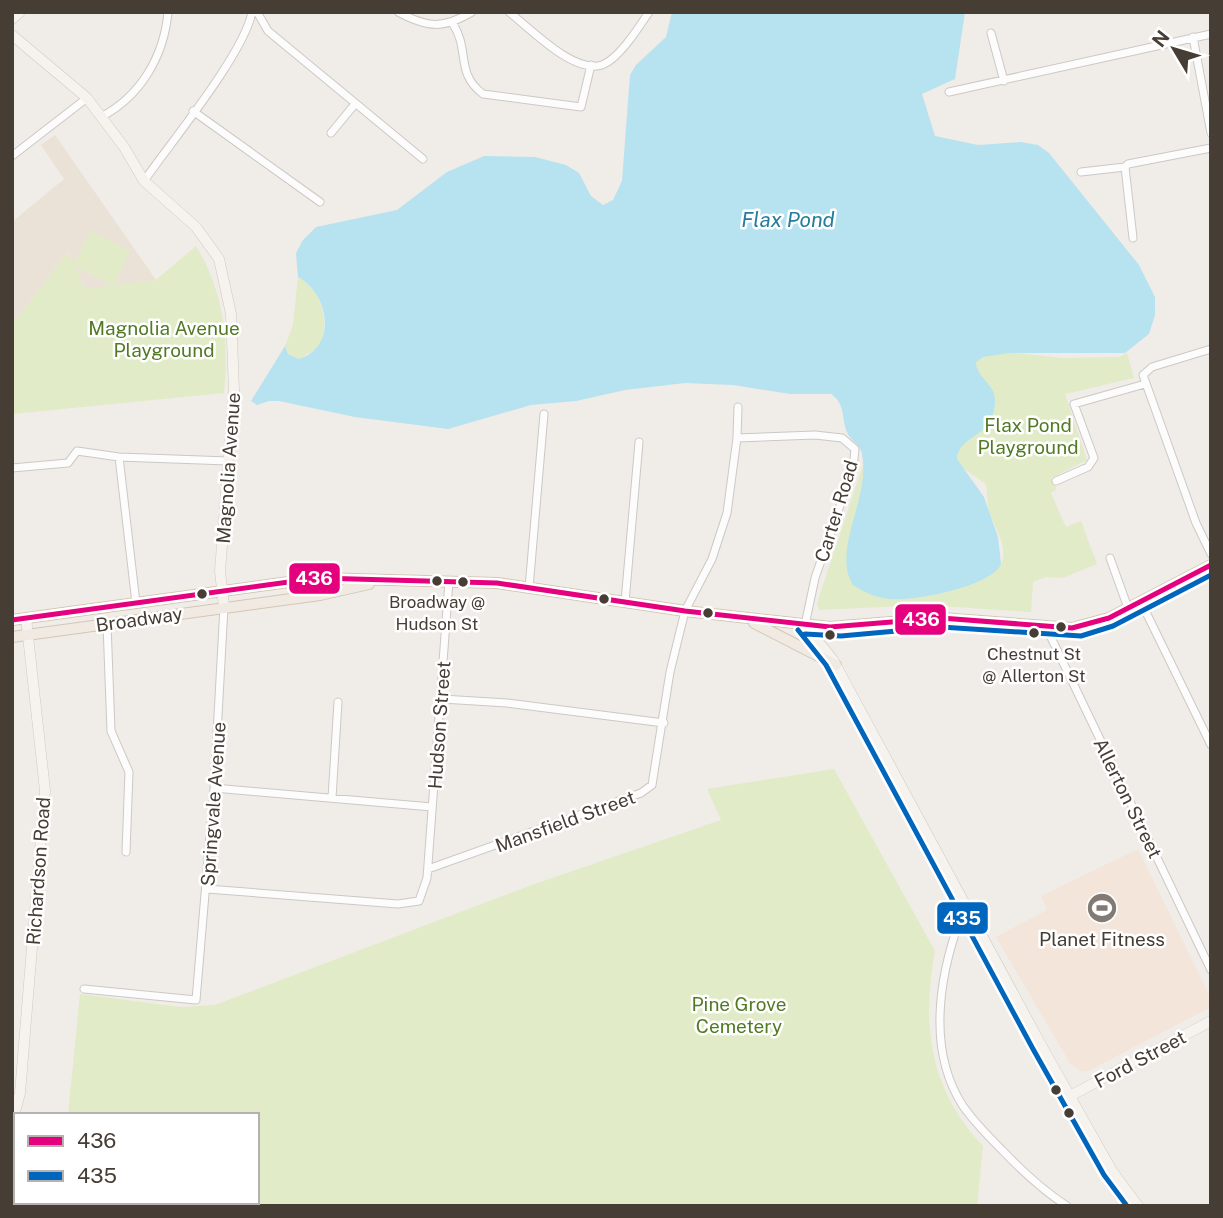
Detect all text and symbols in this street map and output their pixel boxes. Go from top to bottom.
north arrow [1139,14,1209,84]
text: N [1147,26,1174,51]
water label: Flax Pond [741,207,835,232]
park label: Magnolia Avenue Playground [88,317,240,361]
street label: Magnolia Avenue [212,392,244,544]
park label: Flax Pond Playground [977,414,1079,458]
street label: Carter Road [810,457,862,565]
line badge: 436 [288,562,341,595]
text: 436 [295,567,333,589]
marker: Broadway @ Hudson St [430,574,444,588]
unlabelled marker [456,575,470,589]
unlabelled marker [195,587,209,601]
place label: Broadway @ Hudson St [389,592,485,634]
unlabelled marker [597,592,611,606]
street label: Broadway [94,602,184,636]
line badge: 436 [894,603,947,636]
unlabelled marker [701,606,715,620]
text: 436 [902,608,940,630]
unlabelled marker [1054,620,1068,634]
marker: Chestnut St @ Allerton St [1027,626,1041,640]
unlabelled marker [823,628,837,642]
place label: Chestnut St @ Allerton St [982,644,1086,686]
street label: Hudson Street [424,660,454,790]
street label: Springvale Avenue [196,721,230,887]
street label: Allerton Street [1089,734,1167,862]
street label: Mansfield Street [492,785,638,857]
street label: Richardson Road [22,796,54,946]
sports icon: Planet Fitness [1085,891,1119,925]
line badge: 435 [936,901,989,935]
text: 435 [943,907,981,929]
place label: Planet Fitness [1039,928,1165,950]
park label: Pine Grove Cemetery [691,993,787,1037]
street label: Ford Street [1090,1026,1190,1092]
unlabelled marker [1049,1083,1063,1097]
unlabelled marker [1062,1106,1076,1120]
legend [14,1113,259,1204]
text: 436 [77,1128,116,1153]
text: 435 [77,1163,117,1188]

